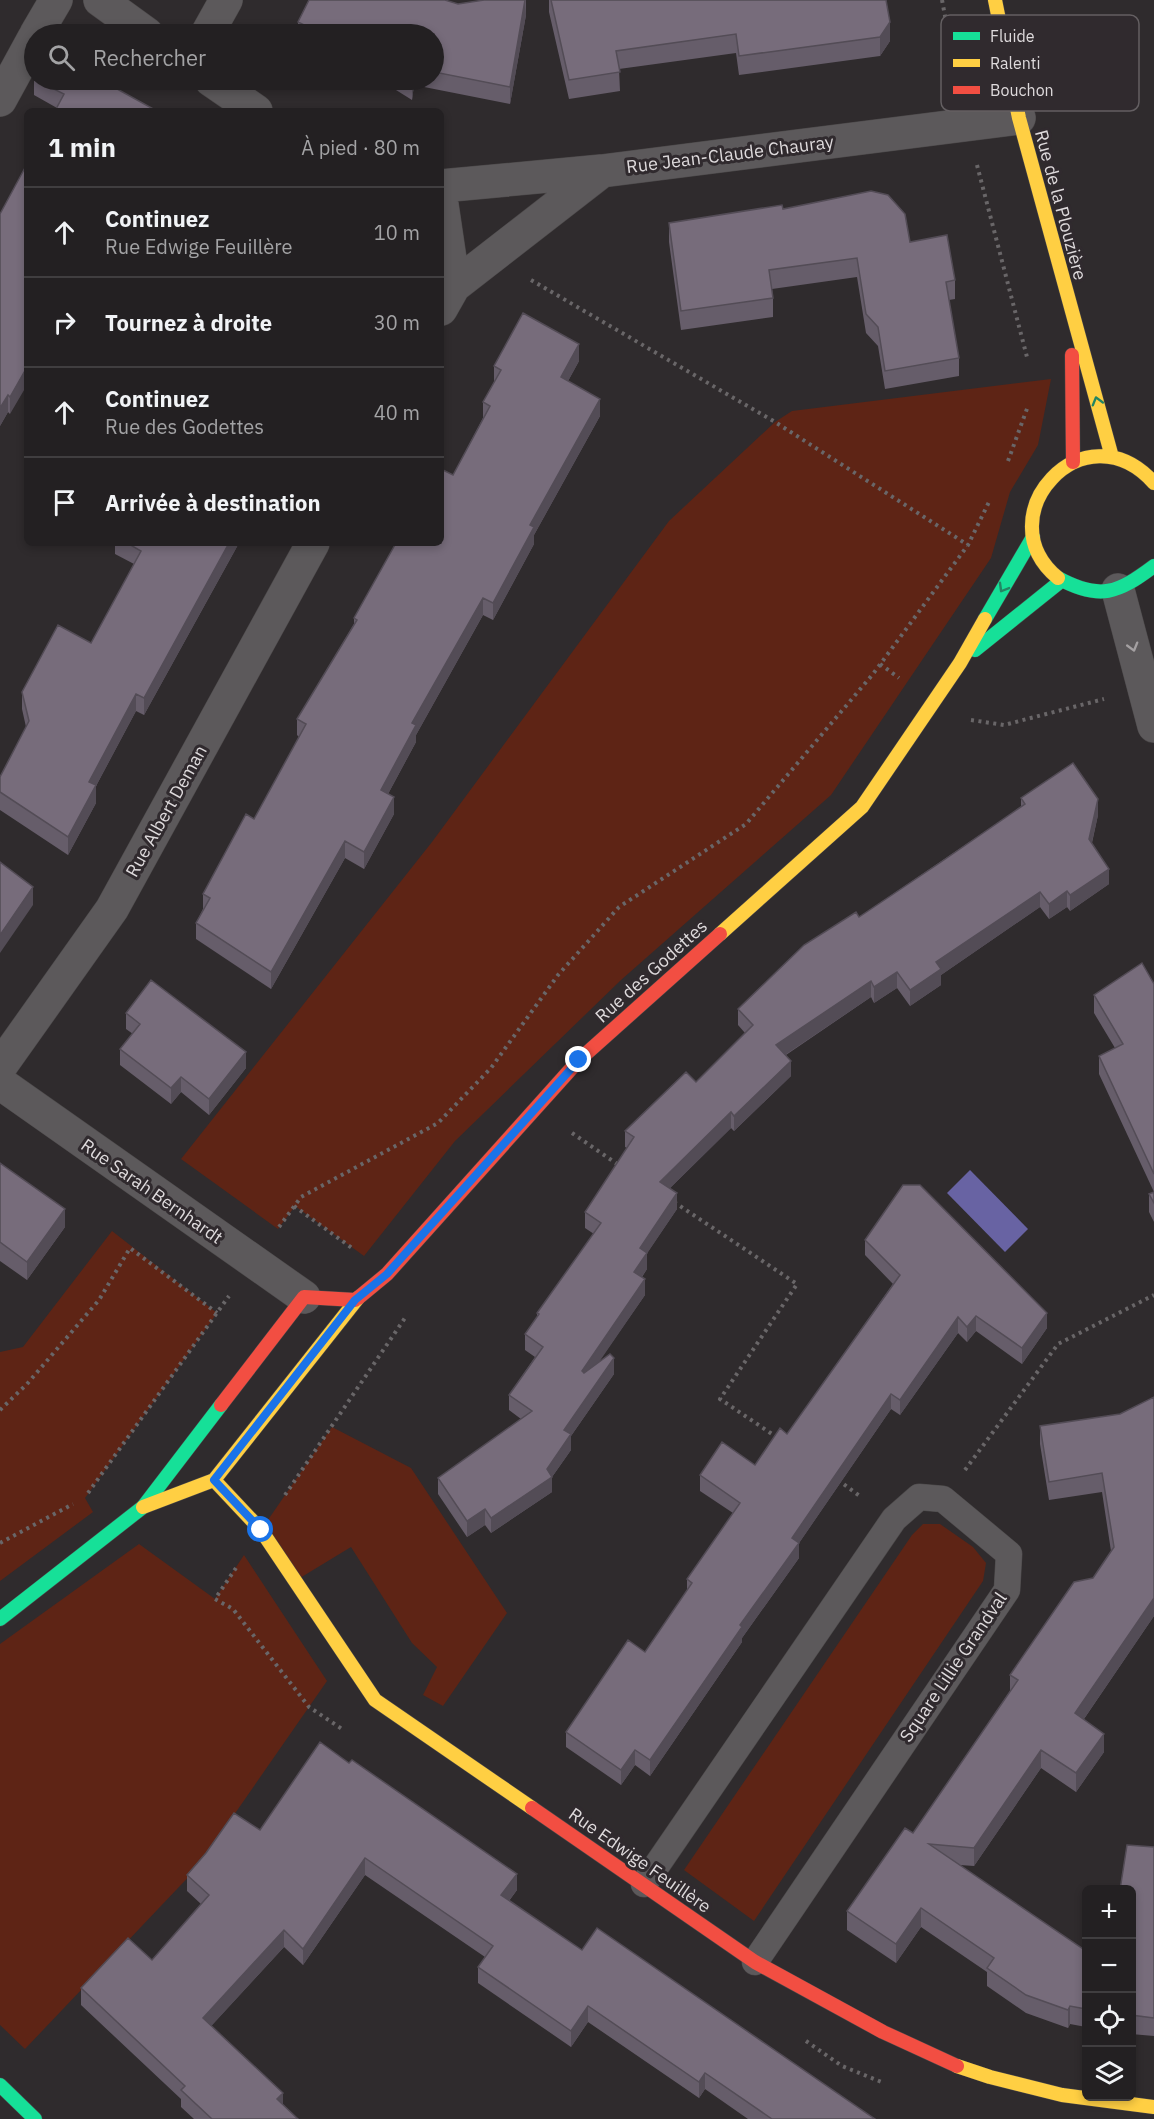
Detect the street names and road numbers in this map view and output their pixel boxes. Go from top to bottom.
street label: Rue de la Plouzière [1030,127,1092,283]
street label: Rue Jean-Claude Chauray [625,130,835,178]
street label: Rue Albert Deman [120,741,212,881]
street label: Rue des Godettes [590,915,712,1027]
street label: Rue Sarah Bernhardt [77,1133,227,1249]
street label: Square Lillie Grandval [894,1588,1012,1746]
street label: Rue Edwige Feuillère [564,1802,716,1918]

